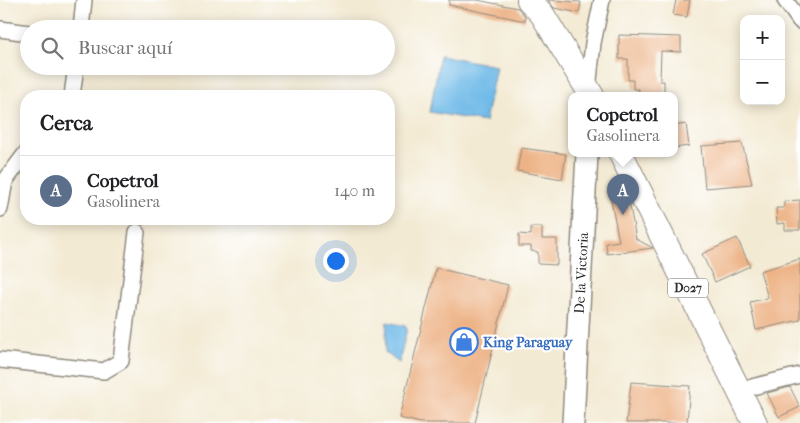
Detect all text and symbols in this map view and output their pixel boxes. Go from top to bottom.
map controls [740,15,785,105]
button: + [740,15,785,60]
search box [20,20,395,75]
icon: search [38,34,66,62]
text: Buscar aquí [78,37,172,59]
button: − [740,60,785,105]
popup [568,92,678,157]
text: Copetrol [586,104,658,126]
text: Cerca [40,111,92,135]
text: Gasolinera [586,126,660,145]
text: Copetrol [87,170,159,192]
pin: A [607,174,639,215]
text: A [51,181,61,200]
text: 140 m [334,181,375,200]
text: Gasolinera [87,192,160,211]
street label: De la Victoria [571,231,592,314]
your location [323,248,349,274]
road number: D027 [668,278,708,298]
shop icon: King Paraguay [449,327,479,357]
place label: King Paraguay [483,334,574,351]

